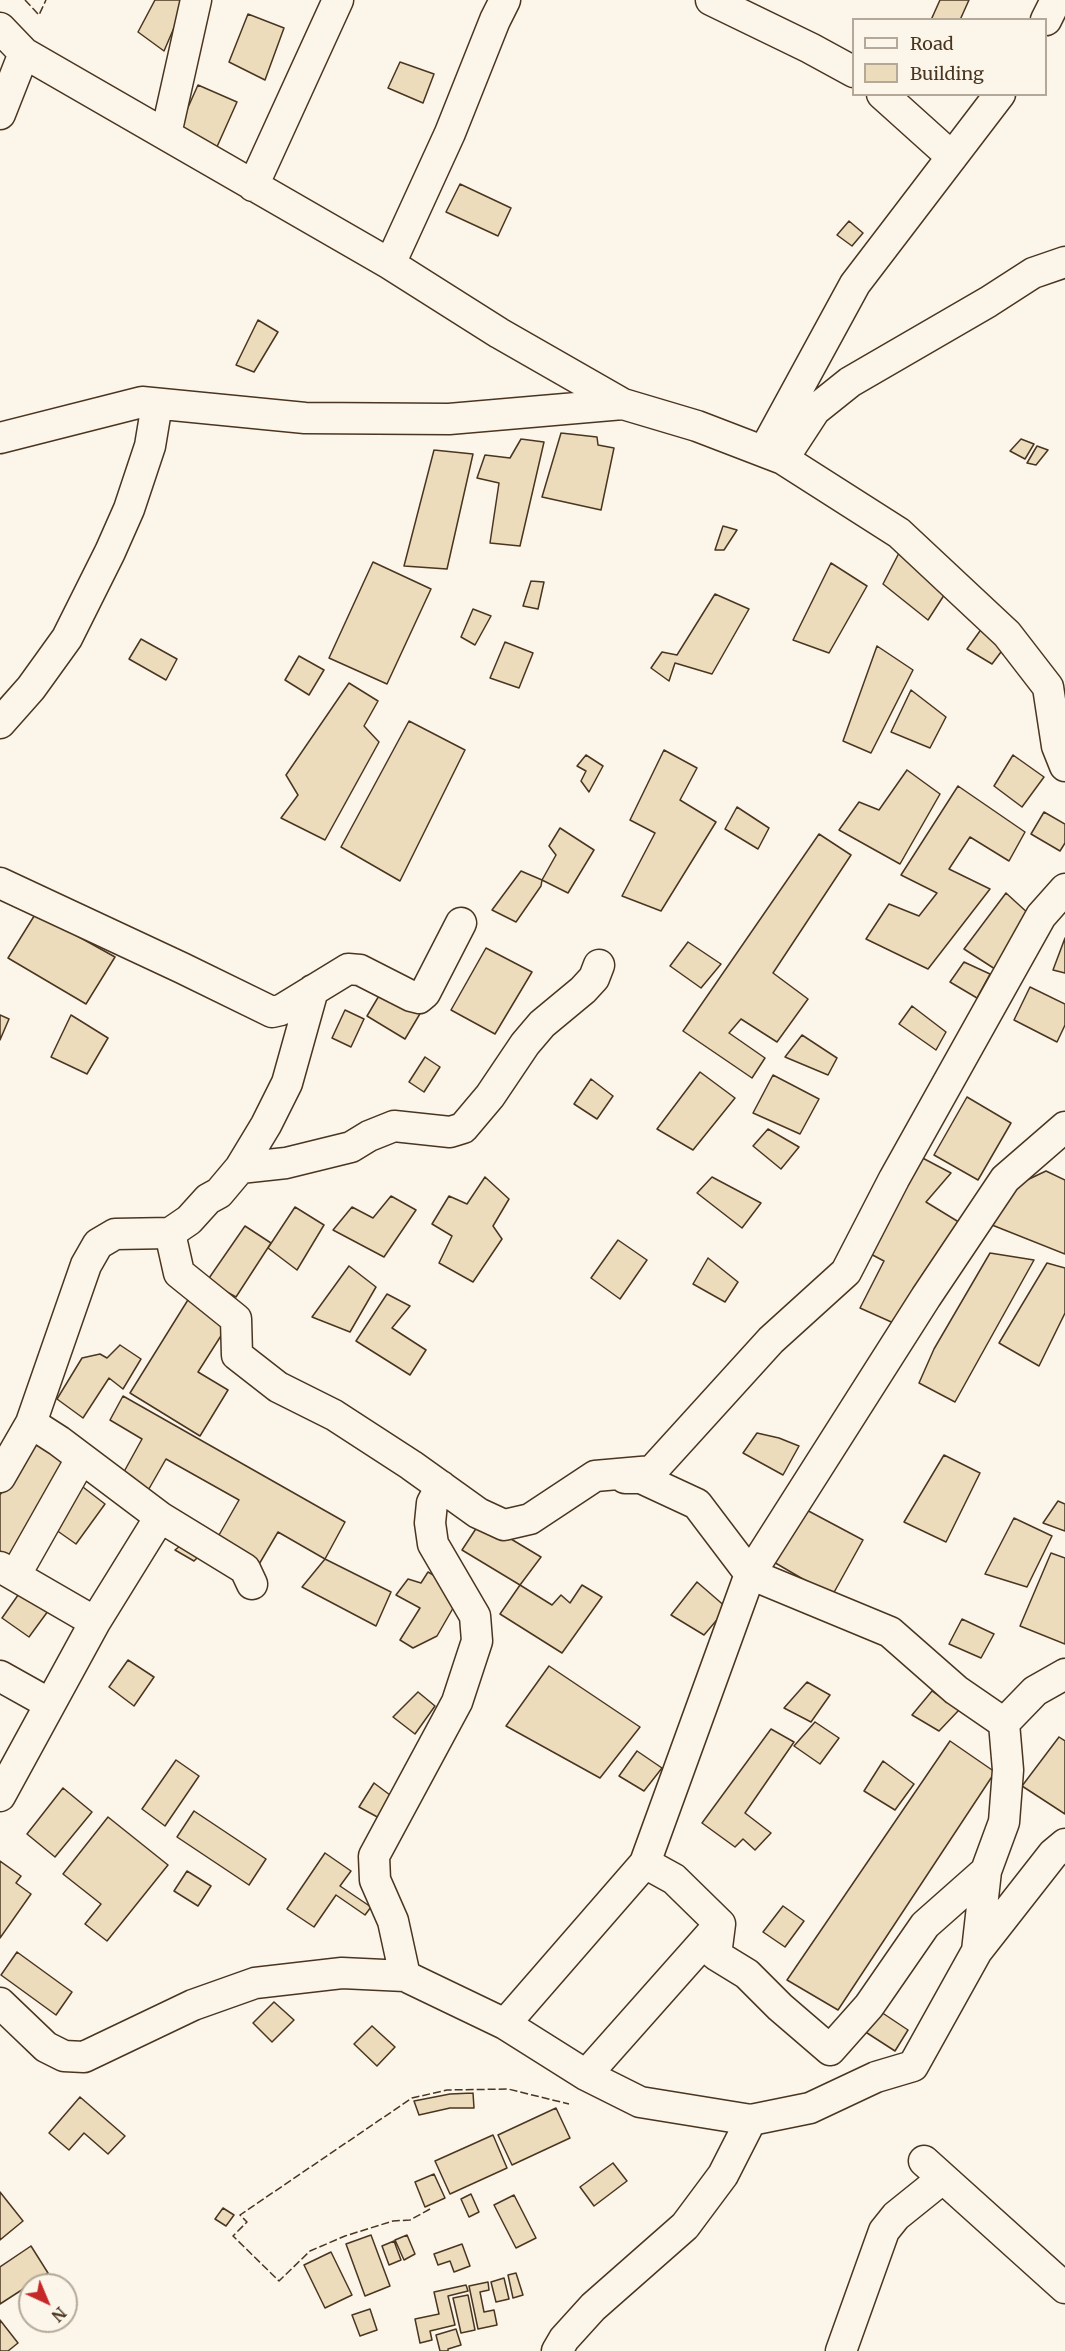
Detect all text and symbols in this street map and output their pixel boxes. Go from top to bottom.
legend [852,18,1047,96]
text: Road [910,32,954,55]
text: Building [910,62,984,85]
north arrow [18,2273,78,2333]
text: N [48,2303,71,2326]

